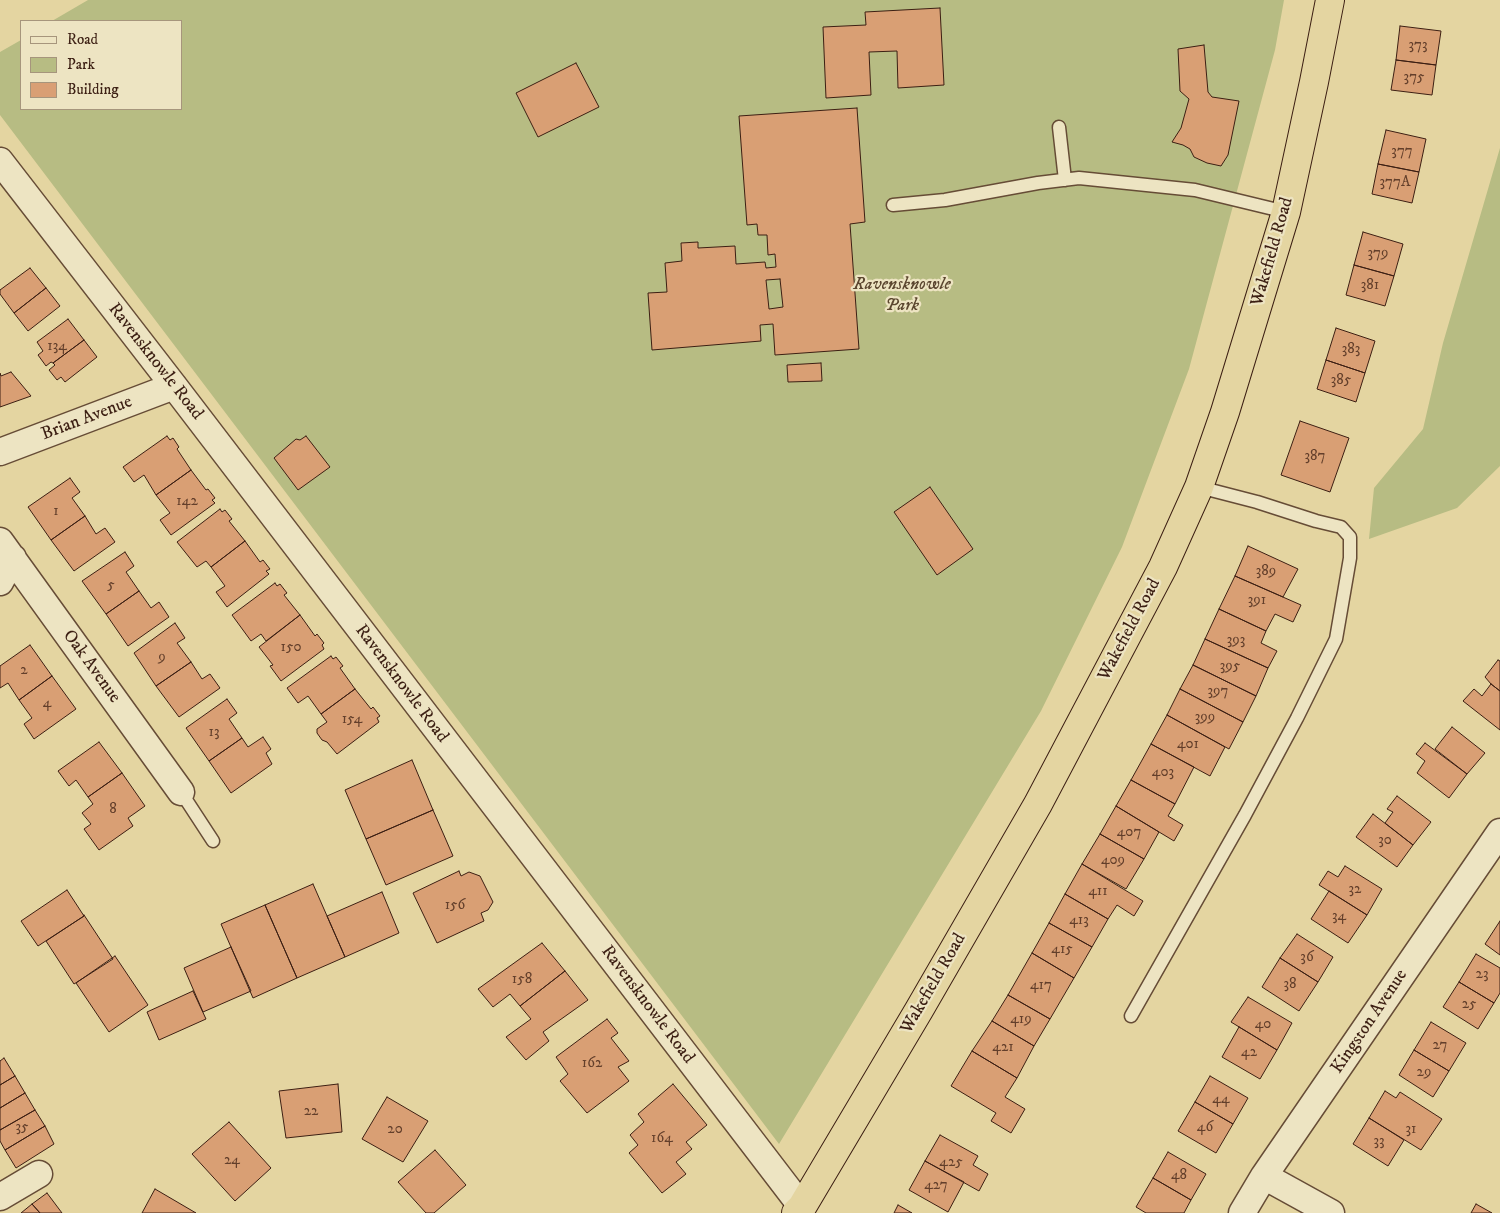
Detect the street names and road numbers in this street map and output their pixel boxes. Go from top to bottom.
street label: Wakefield Road [1247,195,1299,309]
street label: Ravensknowle Road [103,299,207,425]
street label: Brian Avenue [39,392,135,446]
street label: Wakefield Road [1094,575,1166,685]
street label: Ravensknowle Road [350,621,452,747]
street label: Oak Avenue [57,626,125,708]
street label: Wakefield Road [897,930,971,1038]
street label: Ravensknowle Road [596,942,698,1068]
street label: Kingston Avenue [1327,966,1413,1078]

